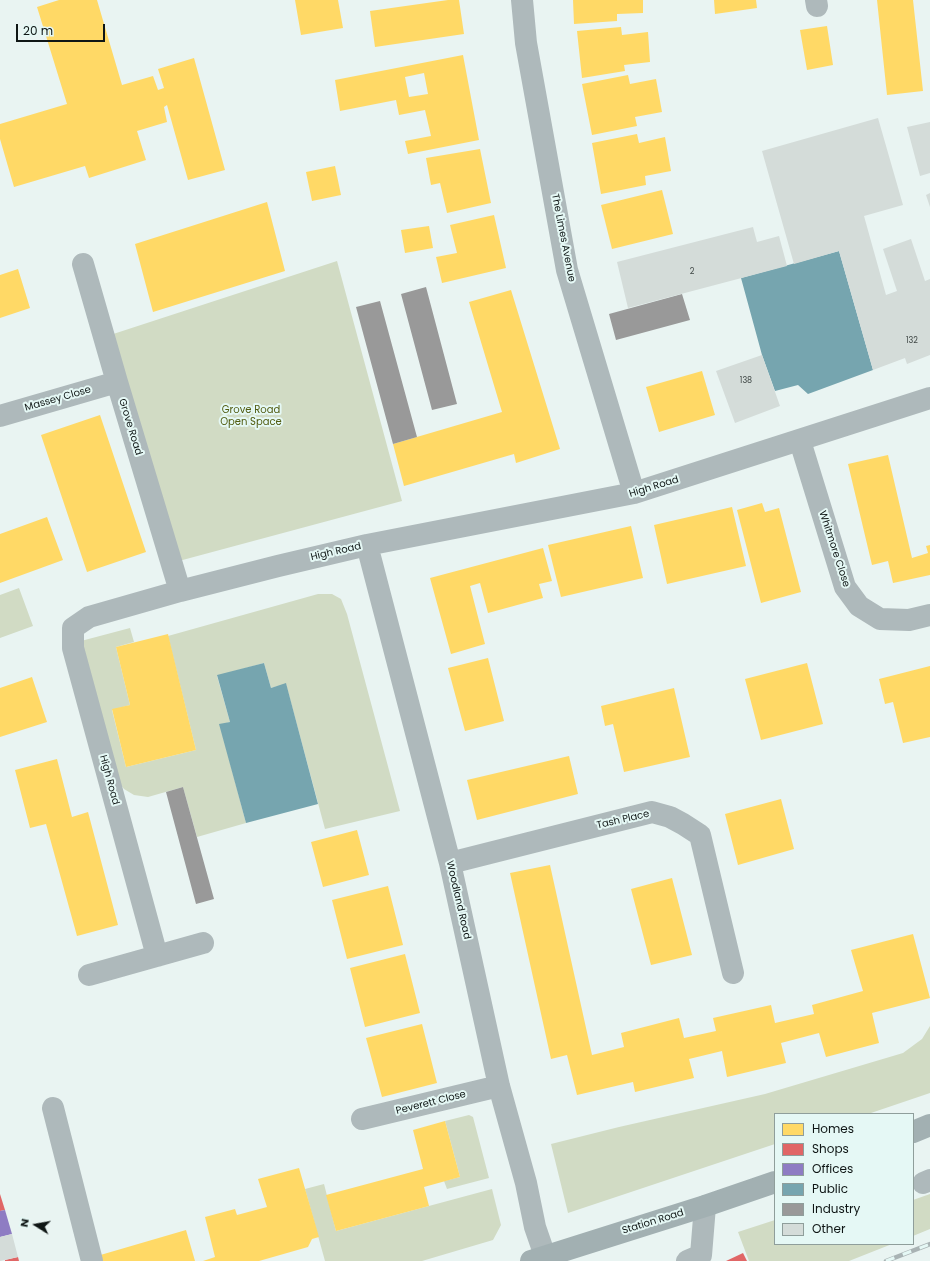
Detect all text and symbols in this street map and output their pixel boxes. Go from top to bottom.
scale bar [18,16,107,42]
text: 20 m [23,22,53,39]
street label: The Limes Avenue [549,193,577,283]
house number: 2 [690,267,694,277]
house number: 132 [906,336,918,346]
house number: 138 [740,376,752,386]
street label: Massey Close [24,384,92,414]
street label: Grove Road [116,397,144,457]
park label: Grove Road Open Space [220,404,282,428]
street label: High Road [628,474,680,500]
street label: Whitmore Close [816,509,852,589]
street label: High Road [310,540,362,564]
street label: High Road [97,754,121,806]
street label: Tash Place [595,808,651,832]
street label: Woodland Road [443,859,473,941]
street label: Peverett Close [395,1089,467,1117]
legend [774,1113,914,1245]
text: Homes [812,1120,854,1137]
text: Shops [812,1140,849,1157]
text: Offices [812,1160,853,1177]
text: Public [812,1180,848,1197]
text: Industry [812,1200,860,1217]
north arrow [16,1205,56,1245]
street label: Station Road [621,1207,685,1237]
text: N [16,1217,33,1228]
text: Other [812,1220,845,1237]

